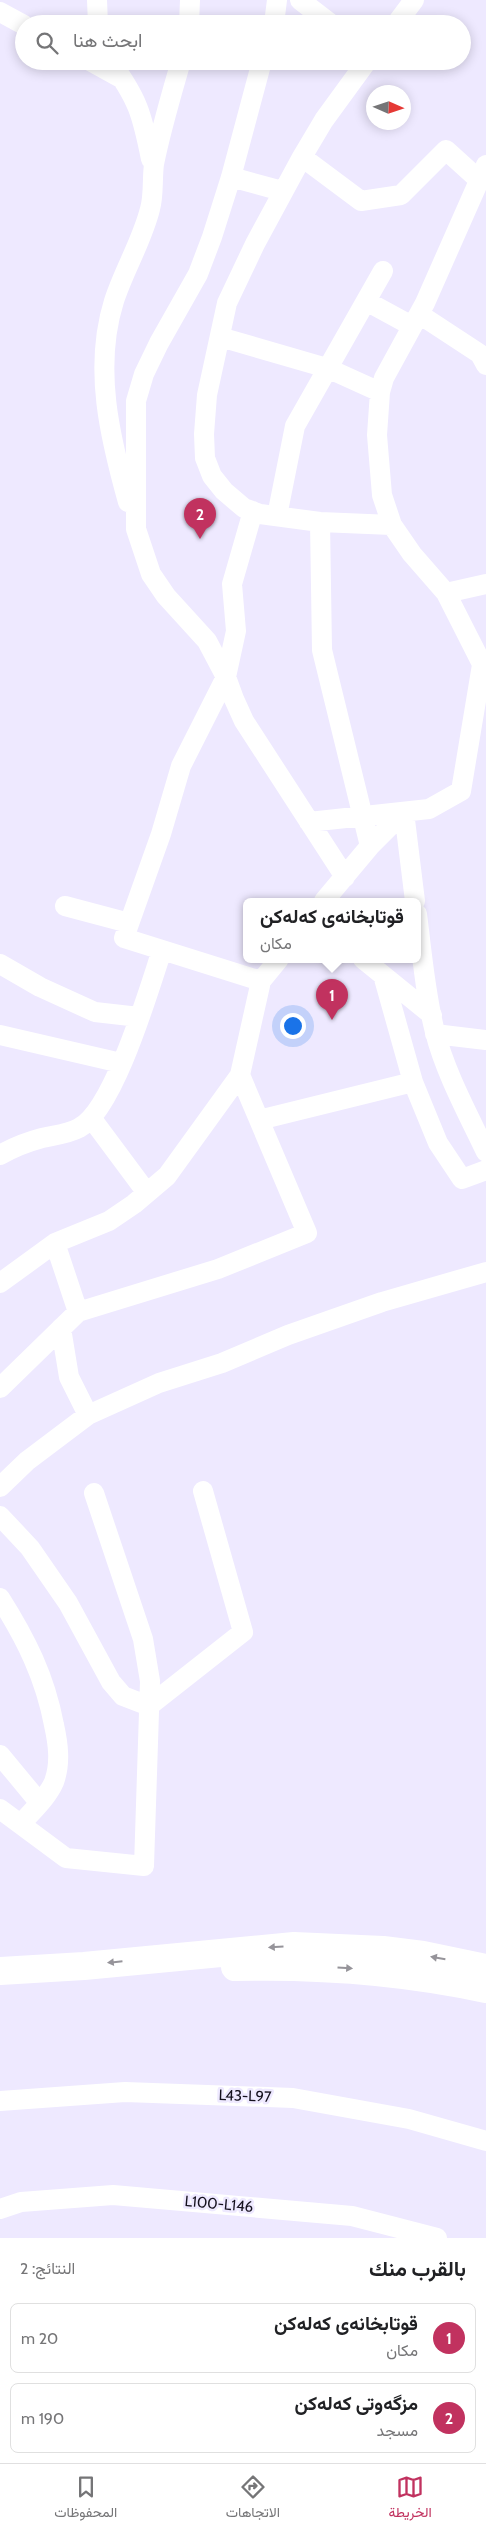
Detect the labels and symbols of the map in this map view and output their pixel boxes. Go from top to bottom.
north arrow [366,85,411,130]
pin: 2 [184,498,216,539]
pin: 1 [316,979,348,1020]
your location [280,1013,306,1039]
one-way arrow [268,1943,284,1951]
one-way arrow [431,1954,446,1962]
one-way arrow [106,1958,122,1966]
one-way arrow [337,1964,353,1972]
street label: L43-L97 [218,2086,272,2106]
street label: L100-L146 [184,2192,254,2216]

